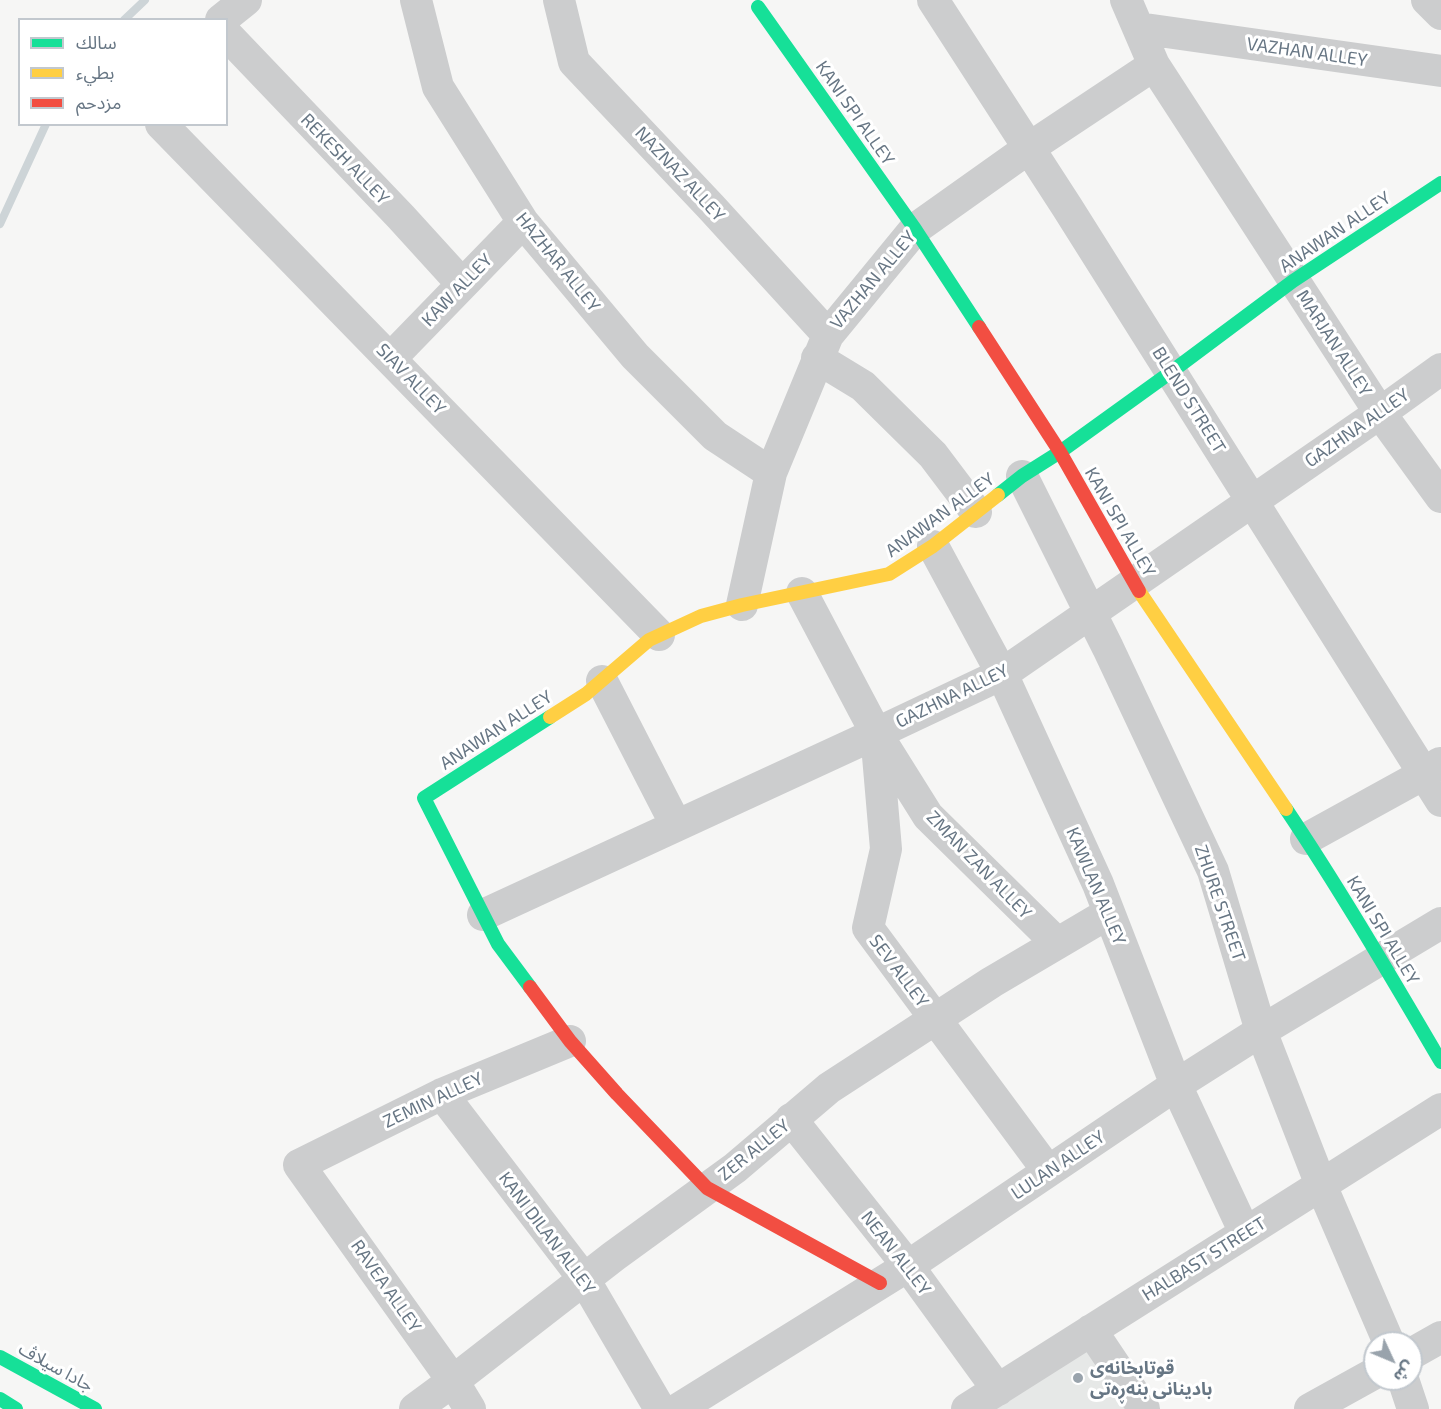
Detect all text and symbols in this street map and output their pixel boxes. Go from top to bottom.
legend [18,18,228,126]
text: سالك [76,31,117,53]
street label: VAZHAN ALLEY [1245,33,1369,71]
street label: KANI SPI ALLEY [811,57,899,169]
text: بطيء [76,61,114,83]
text: مزدحم [76,91,121,113]
street label: REKESH ALLEY [296,109,394,209]
street label: NAZNAZ ALLEY [630,122,730,226]
street label: ANAWAN ALLEY [1275,187,1395,277]
street label: HAZHAR ALLEY [511,208,605,316]
street label: VAZHAN ALLEY [826,226,920,334]
street label: KAW ALLEY [417,249,497,331]
street label: MARJAN ALLEY [1292,286,1376,400]
street label: SIAV ALLEY [372,339,450,419]
street label: BLEND STREET [1148,343,1230,457]
street label: GAZHNA ALLEY [1301,384,1413,472]
street label: KANI SPI ALLEY [1080,463,1160,581]
street label: ANAWAN ALLEY [881,468,999,562]
street label: GAZHNA ALLEY [892,659,1012,733]
street label: ANAWAN ALLEY [436,686,556,774]
street label: ZMAN ZAN ALLEY [922,806,1036,924]
street label: KAWLAN ALLEY [1062,824,1130,948]
street label: ZHURE STREET [1190,842,1250,964]
street label: KANI SPI ALLEY [1342,872,1424,988]
street label: SEV ALLEY [865,930,933,1012]
street label: ZEMIN ALLEY [380,1067,486,1133]
street label: ZER ALLEY [714,1115,794,1185]
street label: LULAN ALLEY [1007,1126,1109,1204]
street label: KANI DILAN ALLEY [494,1168,600,1298]
street label: NEAN ALLEY [856,1207,936,1299]
street label: HALBAST STREET [1138,1212,1270,1306]
street label: RAVEA ALLEY [346,1236,426,1336]
north arrow [1363,1331,1423,1391]
street label: جادا سیلاڤ [15,1338,97,1396]
place label: قوتابخانەی بادینانی بنەڕەتی [1090,1357,1212,1400]
text: ش [1390,1358,1419,1387]
marker: قوتابخانەی بادینانی بنەڕەتی [1071,1371,1085,1385]

